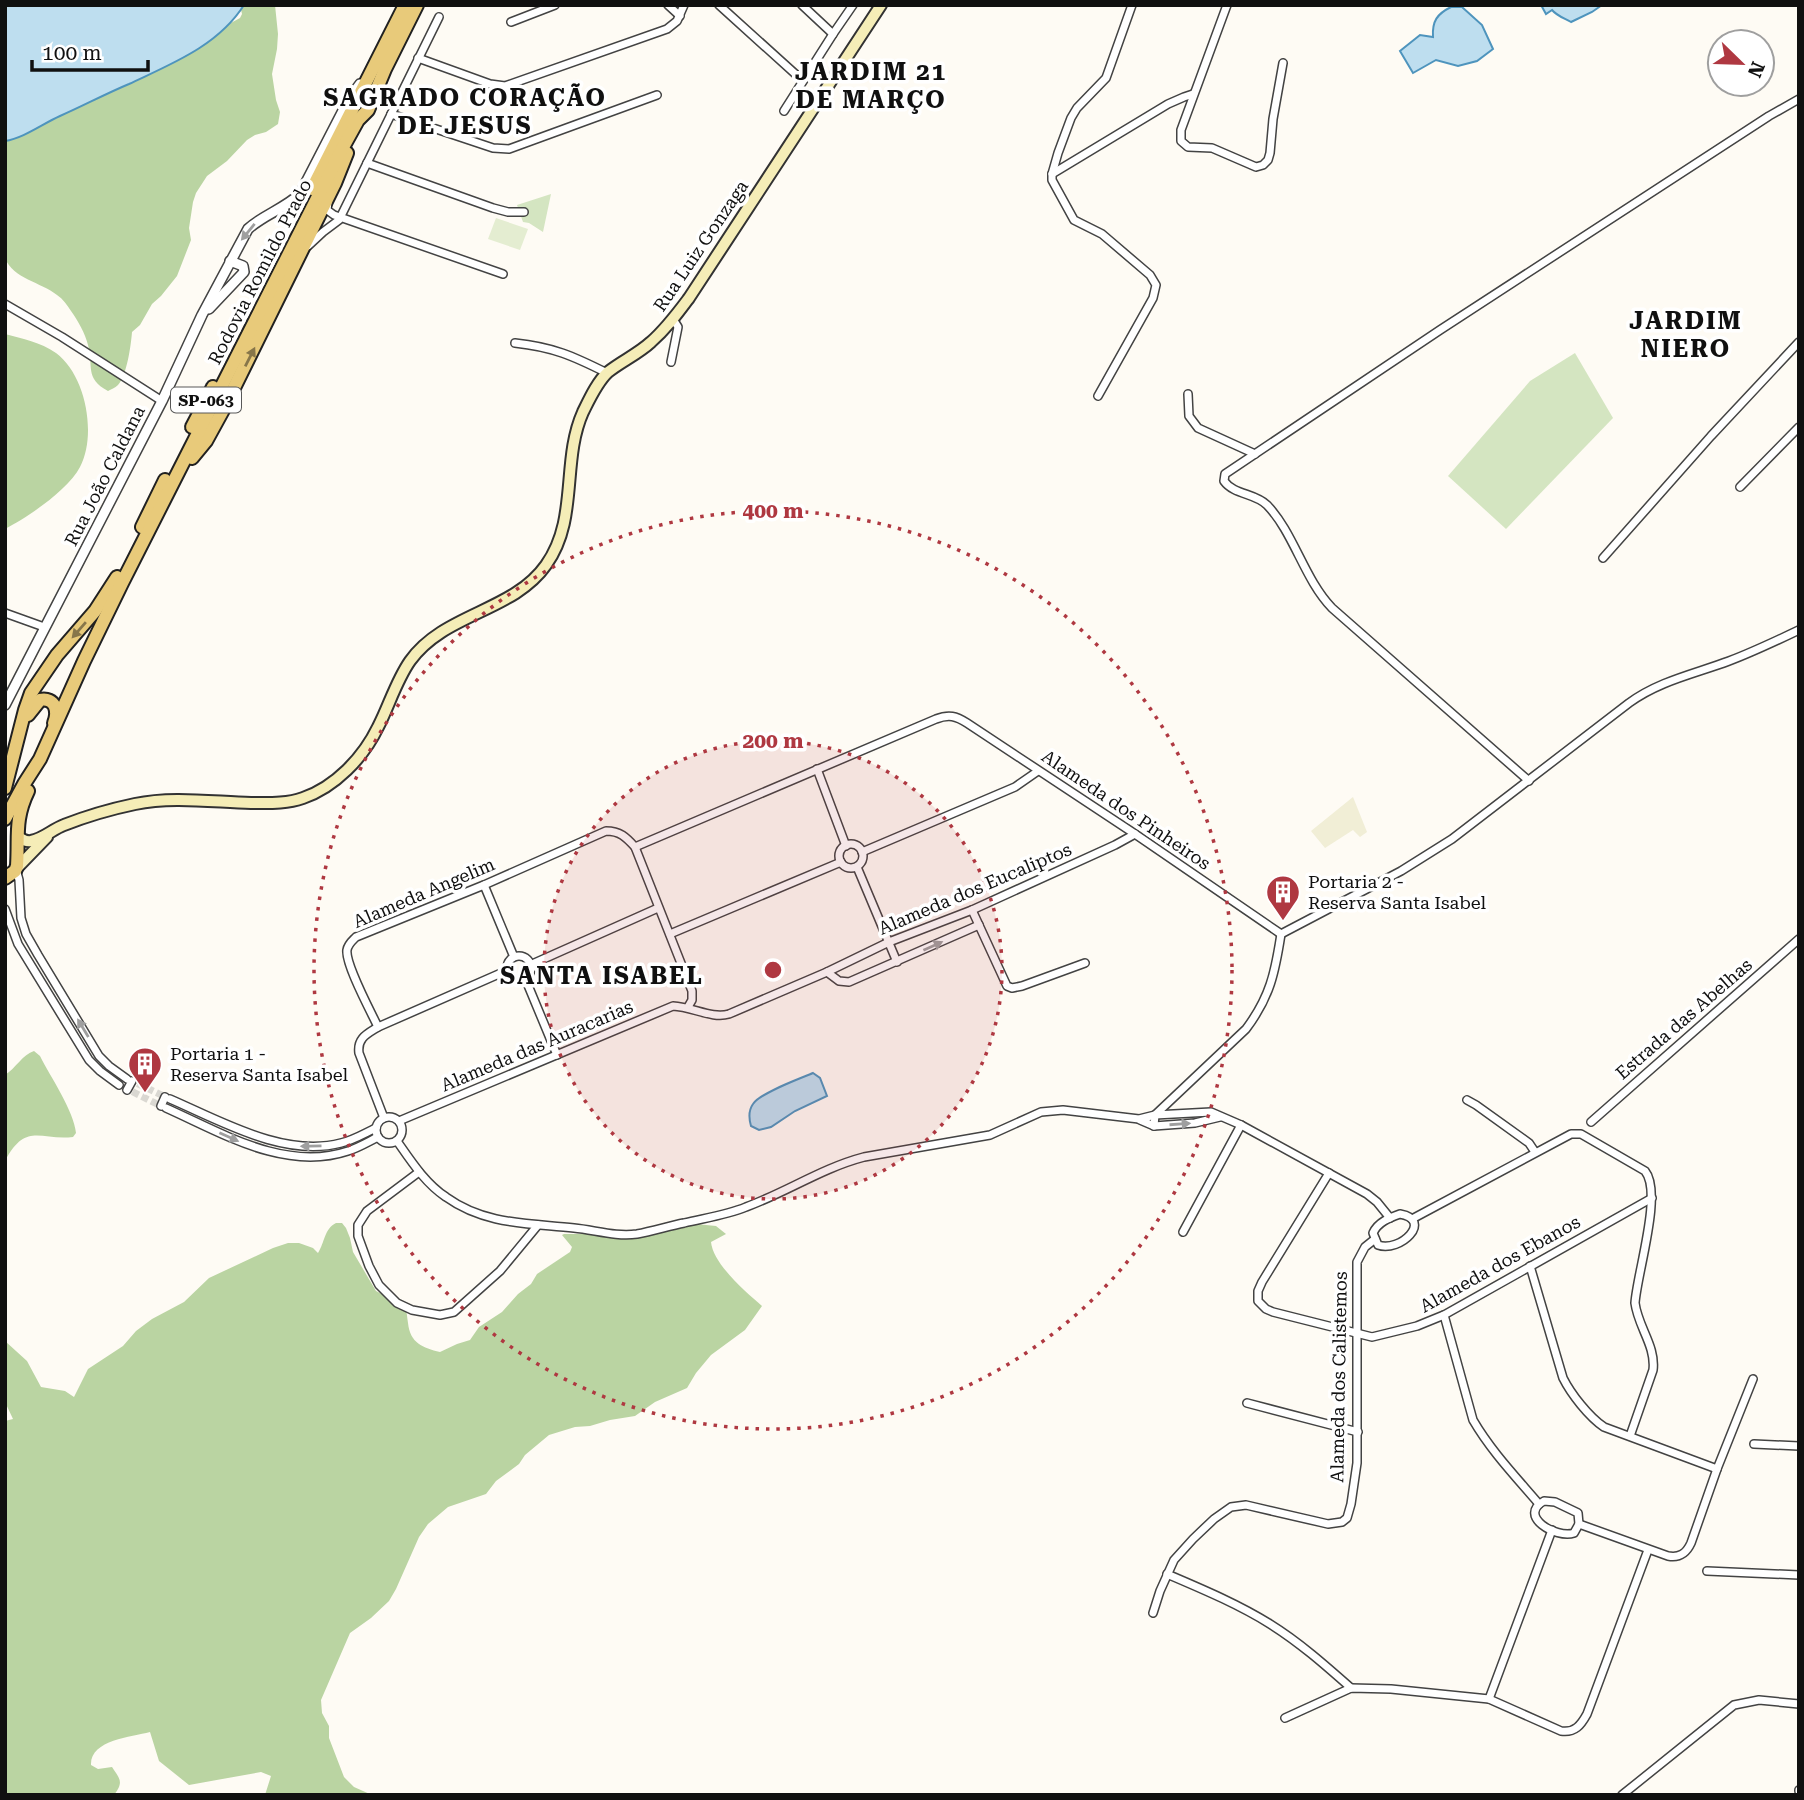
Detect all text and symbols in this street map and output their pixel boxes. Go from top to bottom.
scale bar [32,28,147,72]
north arrow [1706,28,1776,98]
text: 100 m [42,41,102,65]
district label: JARDIM 21 DE MARÇO [795,58,947,114]
text: N [1743,58,1770,81]
district label: SAGRADO CORAÇÃO DE JESUS [323,83,607,140]
street label: Rodovia Romildo Prado [204,176,315,368]
street label: Rua Luiz Gonzaga [649,176,752,315]
one-way arrow [241,223,256,241]
district label: JARDIM NIERO [1629,307,1743,363]
one-way arrow [245,347,256,367]
road number: SP-063 [171,388,241,412]
street label: Rua João Caldana [60,402,149,549]
text: 400 m [743,499,803,523]
one-way arrow [72,621,87,638]
text: 200 m [743,729,803,753]
street label: Alameda dos Pinheiros [1038,745,1215,874]
street label: Alameda dos Eucaliptos [875,838,1075,939]
street label: Alameda Angelim [350,853,498,932]
place label: Portaria 2 - Reserva Santa Isabel [1308,871,1486,913]
building icon: Portaria 2 - Reserva Santa Isabel [1264,873,1302,922]
one-way arrow [923,940,943,952]
street label: Estrada das Abelhas [1611,954,1756,1084]
centre of rings [761,958,785,982]
district label: SANTA ISABEL [500,962,704,990]
street label: Alameda das Auracarias [438,996,636,1096]
one-way arrow [77,1019,89,1038]
place label: Portaria 1 - Reserva Santa Isabel [170,1043,348,1085]
building icon: Portaria 1 - Reserva Santa Isabel [126,1045,164,1094]
one-way arrow [1169,1118,1191,1129]
one-way arrow [218,1131,239,1142]
one-way arrow [300,1140,322,1152]
street label: Alameda dos Ebanos [1416,1211,1584,1316]
street label: Alameda dos Calistemos [1326,1271,1351,1483]

